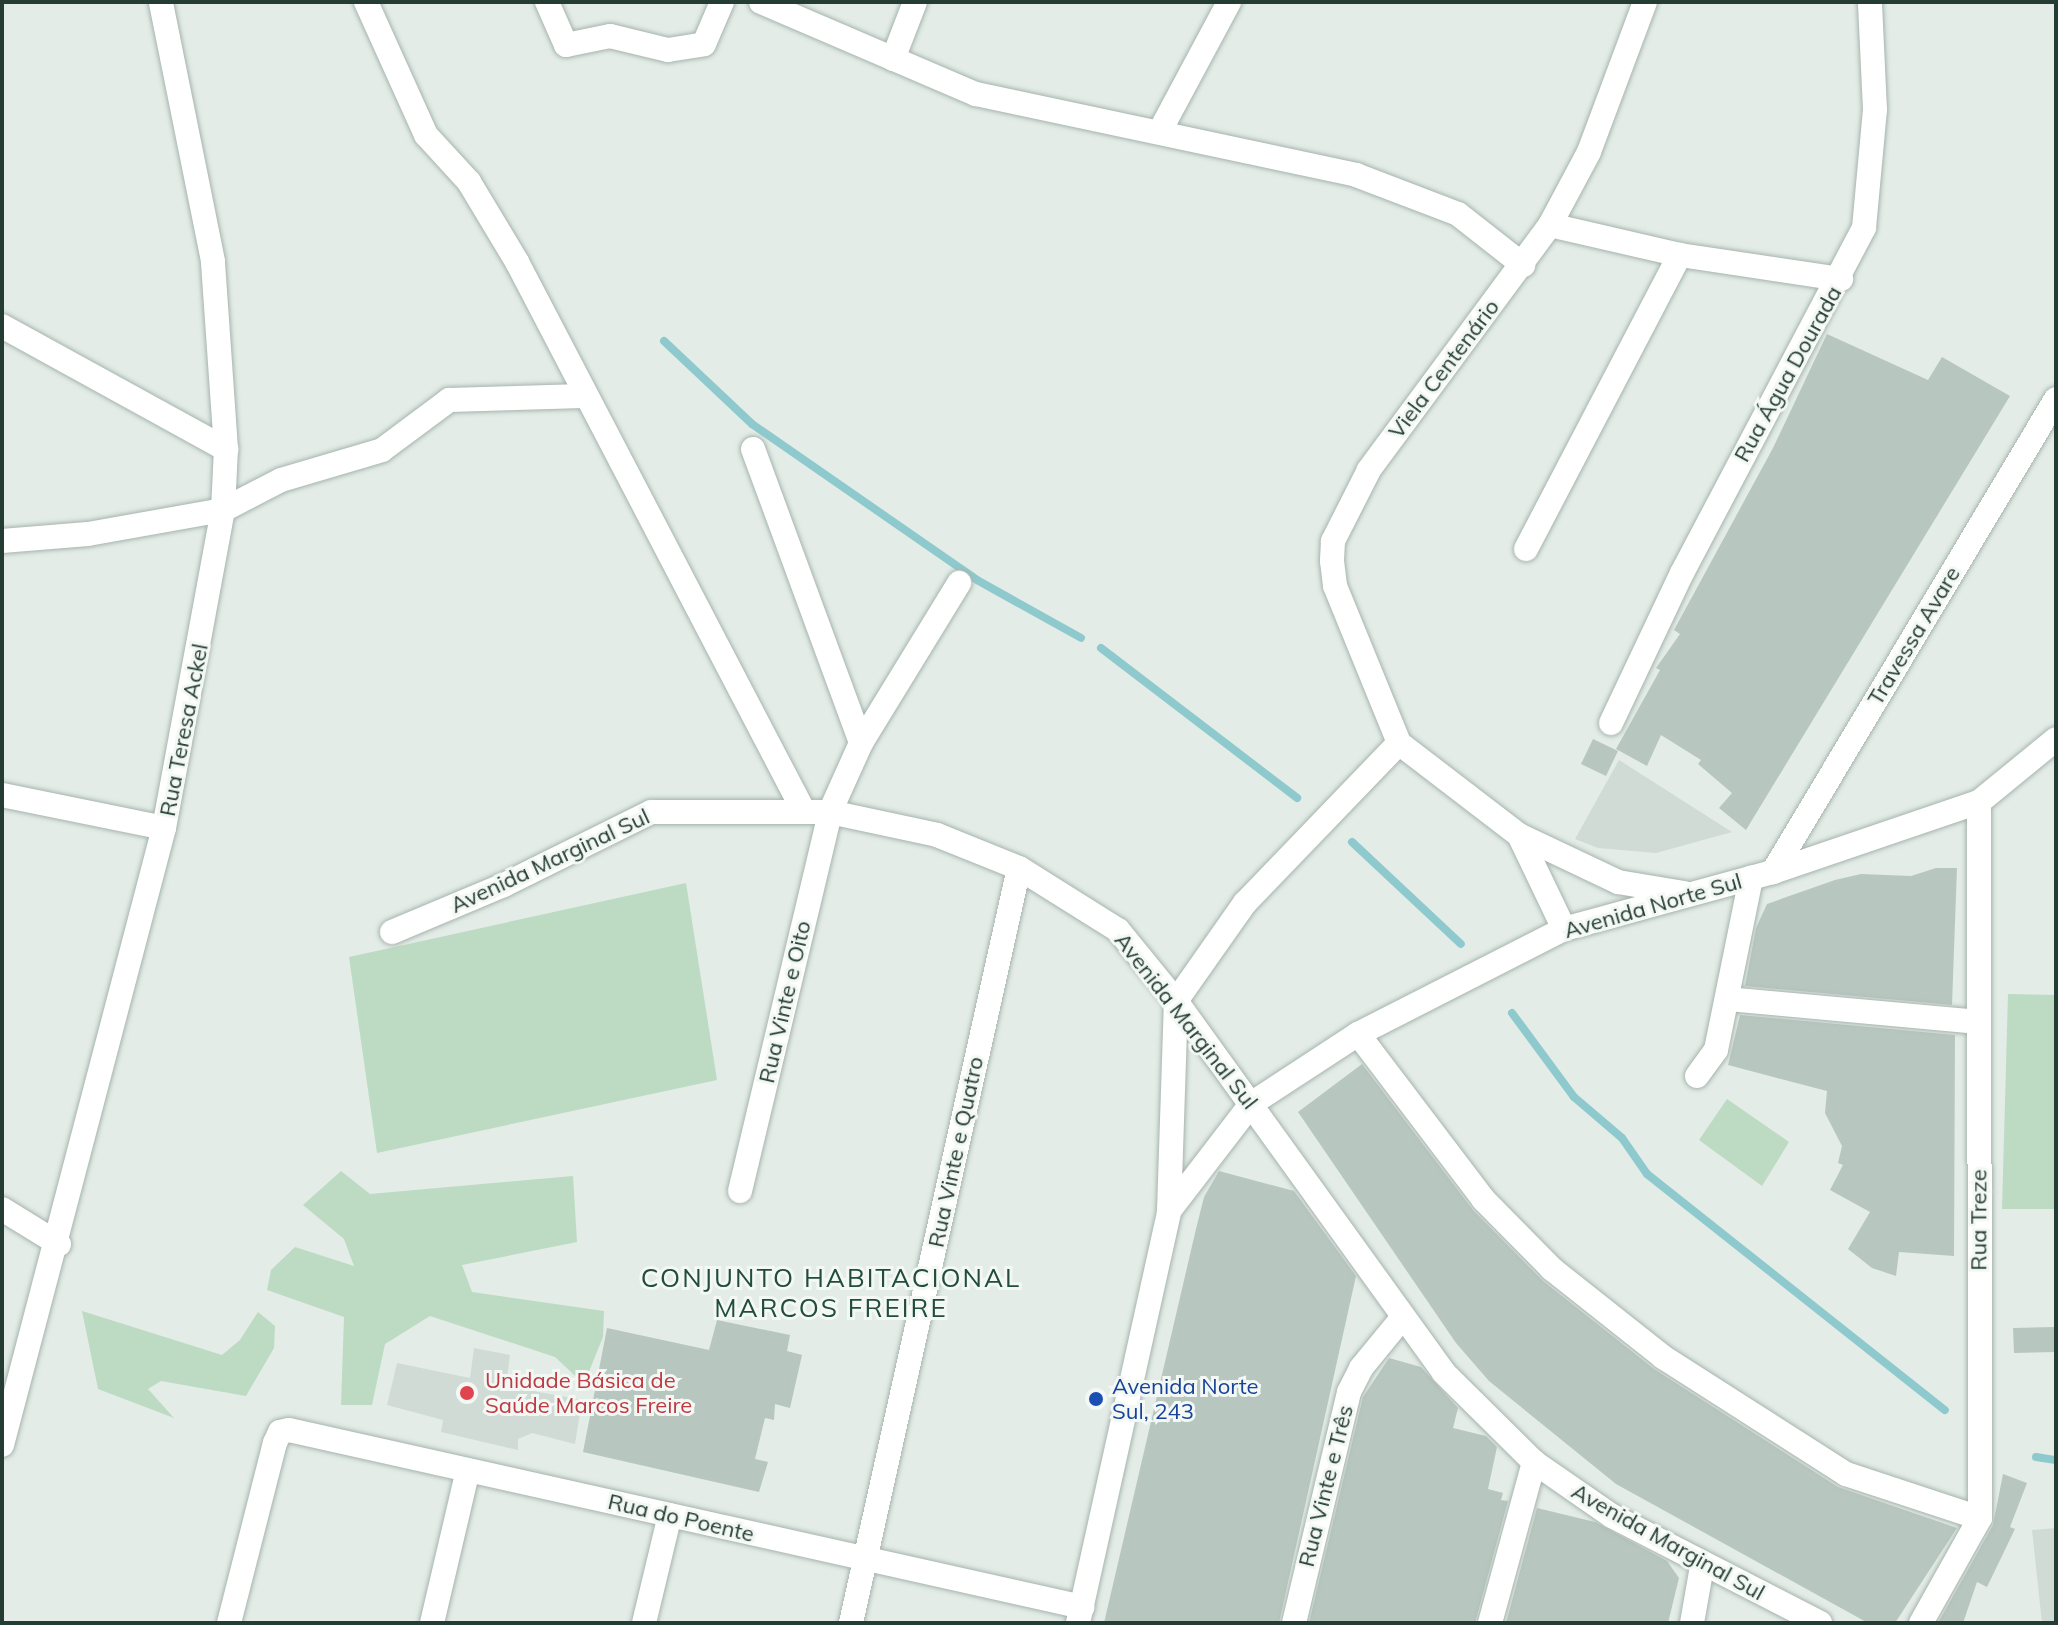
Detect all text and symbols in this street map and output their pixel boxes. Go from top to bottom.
street label: Rua Água Dourada [1729,281,1847,467]
street label: Viela Centenário [1383,294,1505,444]
street label: Travessa Avare [1862,562,1966,710]
street label: Rua Teresa Ackel [154,641,214,819]
street label: Avenida Marginal Sul [446,803,654,919]
street label: Avenida Norte Sul [1561,868,1745,944]
street label: Rua Vinte e Oito [753,918,817,1086]
street label: Avenida Marginal Sul [1109,928,1263,1114]
street label: Rua Vinte e Quatro [923,1054,989,1250]
street label: Rua Treze [1966,1169,1992,1271]
district label: CONJUNTO HABITACIONAL MARCOS FREIRE [641,1262,1021,1324]
place label: Unidade Básica de Saúde Marcos Freire [485,1367,692,1418]
place label: Avenida Norte Sul, 243 [1112,1373,1258,1424]
marker: Unidade Básica de Saúde Marcos Freire [456,1382,478,1404]
marker: Avenida Norte Sul, 243 [1087,1390,1105,1408]
street label: Rua Vinte e Três [1293,1402,1359,1570]
street label: Avenida Marginal Sul [1567,1478,1769,1606]
street label: Rua do Poente [605,1488,757,1548]

